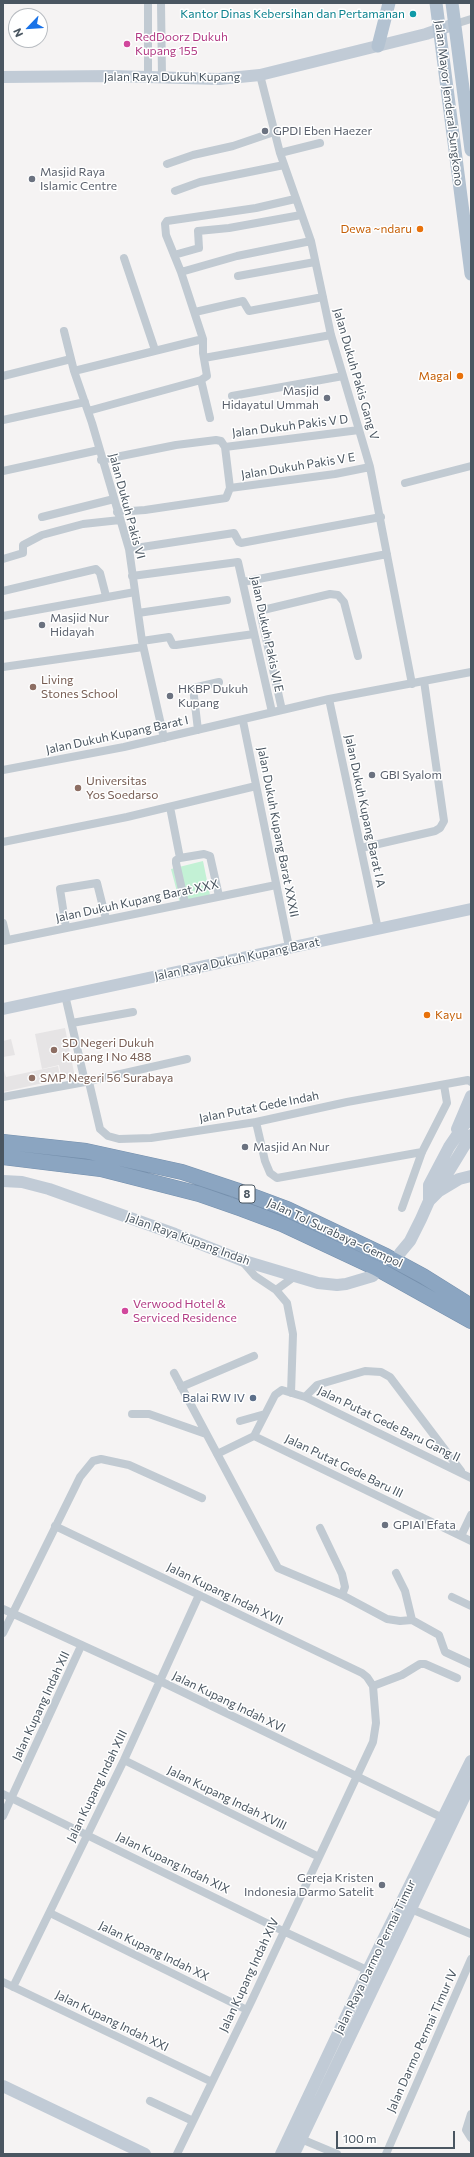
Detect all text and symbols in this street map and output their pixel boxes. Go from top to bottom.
place label: Kantor Dinas Kebersihan dan Pertamanan [180,7,405,21]
north arrow [8,8,48,48]
marker: Kantor Dinas Kebersihan dan Pertamanan [408,9,418,19]
street label: Jalan Mayor Jenderal Sungkono [432,19,466,187]
text: N [10,26,25,39]
place label: RedDoorz Dukuh Kupang 155 [135,30,228,58]
marker: RedDoorz Dukuh Kupang 155 [122,39,132,49]
street label: Jalan Raya Dukuh Kupang [104,70,240,84]
place label: GPDI Eben Haezer [273,124,372,138]
marker: GPDI Eben Haezer [260,126,270,136]
place label: Masjid Raya Islamic Centre [40,165,117,193]
marker: Masjid Raya Islamic Centre [27,174,37,184]
place label: Dewa ~ndaru [341,222,412,236]
marker: Dewa ~ndaru [415,224,425,234]
street label: Jalan Dukuh Pakis Gang V [330,306,382,442]
place label: Magal [419,369,452,383]
marker: Magal [455,371,465,381]
place label: Masjid Hidayatul Ummah [222,384,319,412]
marker: Masjid Hidayatul Ummah [322,393,332,403]
street label: Jalan Dukuh Pakis V D [231,412,349,440]
street label: Jalan Dukuh Pakis V E [240,450,356,482]
street label: Jalan Dukuh Pakis VI [106,452,148,560]
street label: Jalan Dukuh Pakis VI E [248,575,286,693]
place label: Masjid Nur Hidayah [50,611,109,639]
marker: Masjid Nur Hidayah [37,620,47,630]
place label: Living Stones School [41,673,118,701]
marker: Living Stones School [28,682,38,692]
place label: HKBP Dukuh Kupang [178,682,248,710]
marker: HKBP Dukuh Kupang [165,691,175,701]
street label: Jalan Dukuh Kupang Barat I [44,713,190,757]
street label: Jalan Dukuh Kupang Barat I A [342,733,388,889]
street label: Jalan Dukuh Kupang Barat XXXII [254,746,302,918]
place label: GBI Syalom [380,768,442,782]
marker: GBI Syalom [367,770,377,780]
place label: Universitas Yos Soedarso [86,774,158,802]
marker: Universitas Yos Soedarso [73,783,83,793]
street label: Jalan Dukuh Kupang Barat XXX [54,877,220,925]
street label: Jalan Raya Dukuh Kupang Barat [153,934,321,984]
place label: Kayu [435,1008,462,1022]
marker: Kayu [422,1010,432,1020]
place label: SD Negeri Dukuh Kupang I No 488 [62,1036,154,1064]
marker: SD Negeri Dukuh Kupang I No 488 [49,1045,59,1055]
place label: SMP Negeri 56 Surabaya [40,1071,173,1085]
marker: SMP Negeri 56 Surabaya [27,1073,37,1083]
street label: Jalan Putat Gede Indah [198,1088,320,1126]
place label: Masjid An Nur [253,1140,329,1154]
marker: Masjid An Nur [240,1142,250,1152]
road number: 8 [239,1185,255,1203]
street label: Jalan Tol Surabaya–Gempol [265,1195,405,1271]
street label: Jalan Raya Kupang Indah [124,1210,252,1268]
place label: Verwood Hotel & Serviced Residence [133,1297,237,1325]
marker: Verwood Hotel & Serviced Residence [120,1306,130,1316]
street label: Jalan Putat Gede Baru Gang II [315,1383,463,1465]
place label: Balai RW IV [182,1391,245,1405]
marker: Balai RW IV [248,1393,258,1403]
street label: Jalan Putat Gede Baru III [283,1431,405,1501]
place label: GPIAI Efata [393,1518,456,1532]
marker: GPIAI Efata [380,1520,390,1530]
street label: Jalan Kupang Indah XVII [164,1560,286,1628]
street label: Jalan Kupang Indah XII [9,1649,73,1763]
street label: Jalan Kupang Indah XVI [170,1668,288,1736]
street label: Jalan Kupang Indah XIII [64,1728,130,1844]
street label: Jalan Kupang Indah XVIII [165,1763,289,1833]
street label: Jalan Kupang Indah XIX [114,1829,232,1897]
place label: Gereja Kristen Indonesia Darmo Satelit [244,1871,374,1899]
street label: Jalan Raya Darmo Permai Timur [331,1877,419,2037]
marker: Gereja Kristen Indonesia Darmo Satelit [377,1880,387,1890]
street label: Jalan Kupang Indah XIV [216,1916,282,2034]
street label: Jalan Kupang Indah XX [97,1918,211,1984]
street label: Jalan Darmo Permai Timur IV [384,1967,460,2115]
street label: Jalan Kupang Indah XXI [53,1987,171,2055]
scale bar [338,2123,457,2149]
text: 100 m [343,2131,377,2145]

